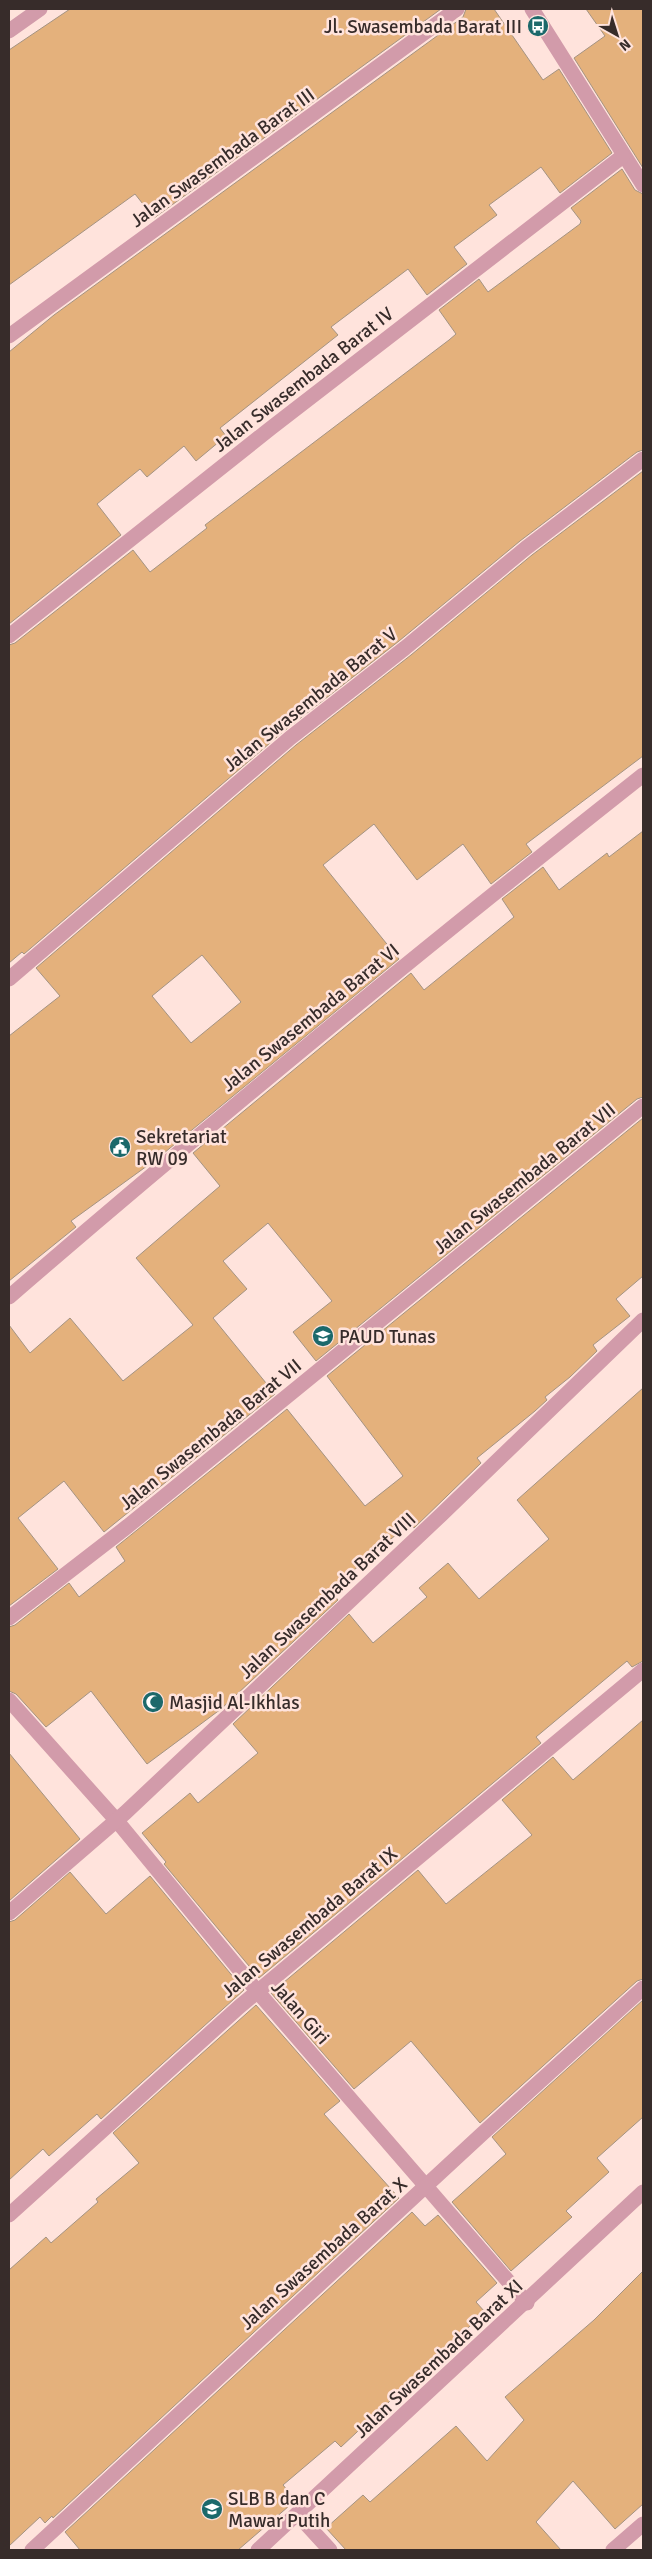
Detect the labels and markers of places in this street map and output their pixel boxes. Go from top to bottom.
bus stop icon: Jl. Swasembada Barat III [526,14,550,38]
place label: Jl. Swasembada Barat III [324,15,522,39]
place label: Sekretariat RW 09 [136,1125,227,1171]
public building icon: Sekretariat RW 09 [108,1135,132,1159]
school or university icon: PAUD Tunas [311,1324,335,1348]
place label: PAUD Tunas [339,1325,436,1349]
mosque icon: Masjid Al-Ikhlas [141,1690,165,1714]
place label: Masjid Al-Ikhlas [169,1691,299,1715]
place label: SLB B dan C Mawar Putih [228,2487,330,2533]
school or university icon: SLB B dan C Mawar Putih [200,2497,224,2521]

